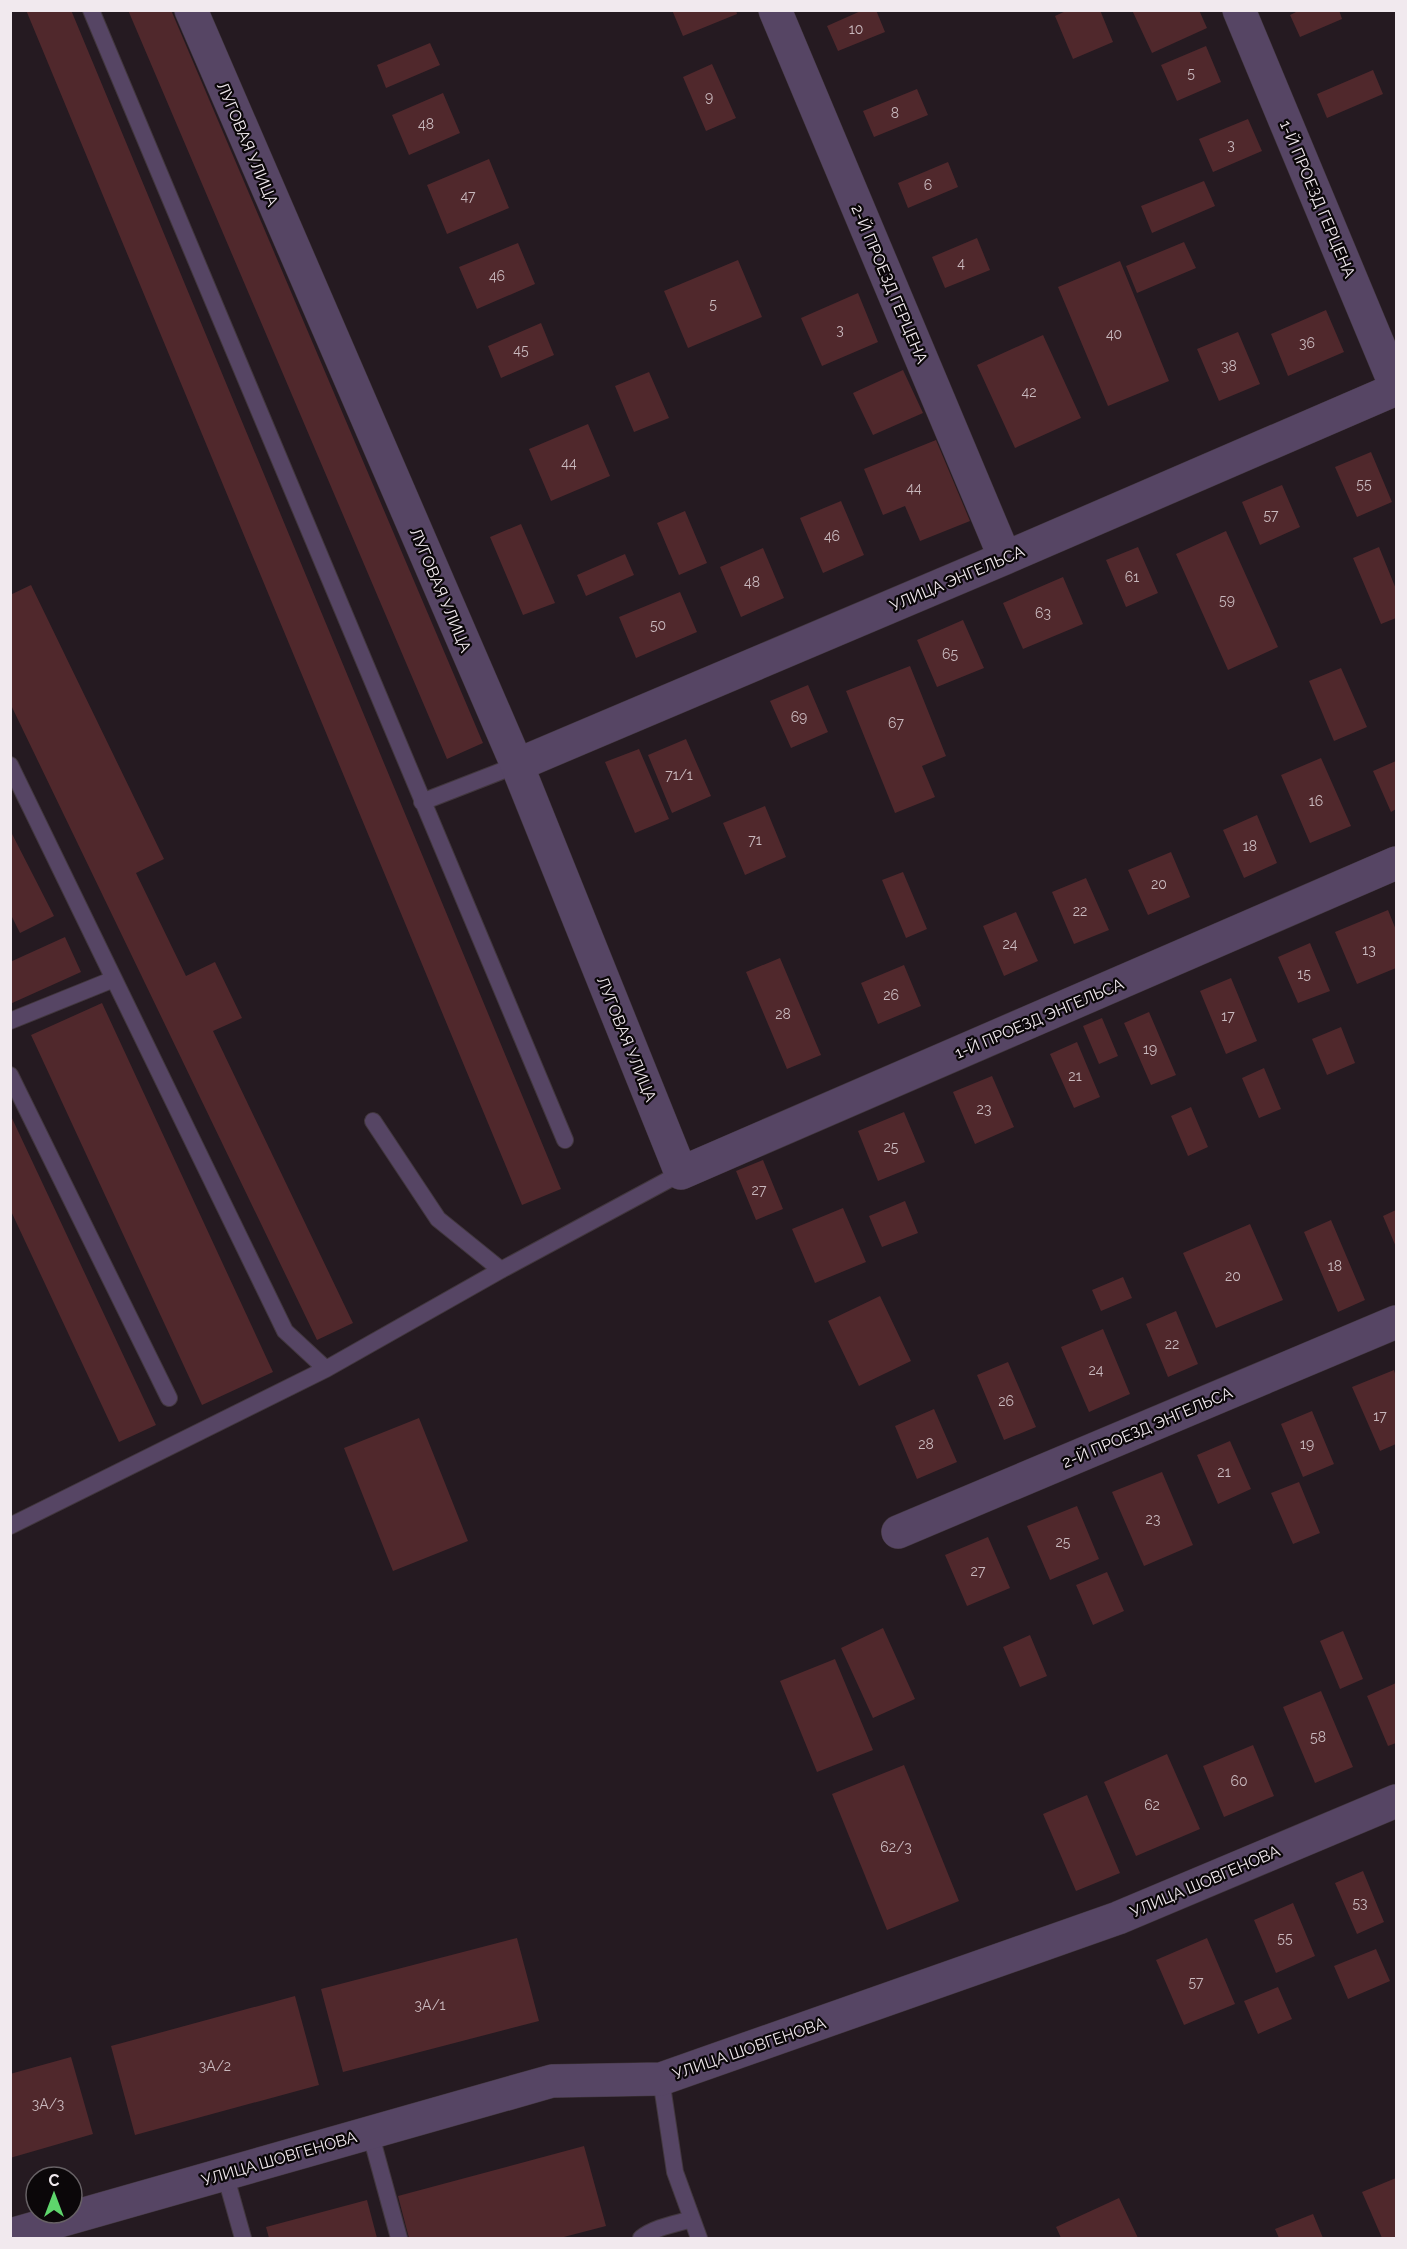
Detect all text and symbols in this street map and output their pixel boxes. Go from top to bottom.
house number: 10 [849,21,863,37]
house number: 5 [1187,65,1195,81]
street label: ЛУГОВАЯ УЛИЦА [213,79,282,209]
house number: 9 [705,89,713,105]
house number: 8 [891,105,899,121]
house number: 48 [418,116,434,132]
street label: 1-Й ПРОЕЗД ГЕРЦЕНА [1276,118,1359,281]
house number: 3 [1227,137,1235,153]
house number: 6 [924,177,932,193]
house number: 47 [460,188,476,204]
street label: 2-Й ПРОЕЗД ГЕРЦЕНА [847,202,932,367]
house number: 4 [957,255,965,271]
house number: 46 [489,268,505,284]
house number: 5 [709,296,717,312]
house number: 3 [836,322,844,338]
house number: 40 [1106,326,1122,342]
house number: 36 [1299,335,1315,351]
house number: 45 [513,342,529,358]
house number: 38 [1221,358,1237,374]
house number: 42 [1022,384,1036,400]
house number: 44 [561,455,577,471]
house number: 55 [1356,476,1372,492]
house number: 44 [906,480,922,496]
house number: 57 [1263,507,1279,523]
street label: ЛУГОВАЯ УЛИЦА [406,525,475,655]
house number: 46 [824,528,840,544]
street label: УЛИЦА ЭНГЕЛЬСА [887,542,1027,615]
house number: 61 [1125,569,1139,585]
house number: 48 [744,574,760,590]
house number: 59 [1219,592,1235,608]
house number: 63 [1035,605,1051,621]
house number: 50 [650,617,666,633]
house number: 65 [942,646,958,662]
house number: 69 [791,709,807,725]
house number: 67 [888,715,904,731]
house number: 71/1 [665,767,693,783]
house number: 16 [1309,793,1323,809]
house number: 71 [748,832,762,848]
house number: 18 [1243,838,1257,854]
house number: 20 [1151,876,1167,892]
house number: 22 [1073,903,1087,919]
house number: 24 [1003,936,1018,952]
house number: 13 [1362,942,1376,958]
house number: 15 [1297,966,1311,982]
street label: ЛУГОВАЯ УЛИЦА [593,974,660,1105]
street label: 1-Й ПРОЕЗД ЭНГЕЛЬСА [952,974,1127,1063]
house number: 26 [883,987,899,1003]
house number: 28 [775,1006,791,1022]
house number: 17 [1221,1008,1235,1024]
house number: 19 [1143,1041,1157,1057]
house number: 21 [1068,1068,1082,1084]
house number: 23 [977,1101,991,1117]
house number: 25 [884,1139,899,1155]
house number: 27 [752,1182,767,1198]
house number: 18 [1328,1258,1342,1274]
house number: 20 [1225,1268,1241,1284]
house number: 22 [1165,1336,1179,1352]
house number: 24 [1089,1362,1104,1378]
street label: 2-Й ПРОЕЗД ЭНГЕЛЬСА [1059,1383,1235,1472]
house number: 26 [998,1393,1014,1409]
house number: 17 [1373,1408,1387,1424]
house number: 28 [918,1436,934,1452]
house number: 19 [1300,1436,1314,1452]
house number: 21 [1217,1464,1231,1480]
house number: 23 [1146,1511,1160,1527]
house number: 25 [1056,1534,1071,1550]
house number: 27 [971,1563,986,1579]
house number: 58 [1310,1729,1326,1745]
house number: 60 [1230,1773,1248,1789]
house number: 62 [1144,1797,1160,1813]
house number: 62/3 [880,1839,912,1855]
street label: УЛИЦА ШОВГЕНОВА [1128,1841,1283,1922]
house number: 53 [1352,1895,1368,1911]
house number: 55 [1277,1930,1293,1946]
house number: 57 [1188,1974,1204,1990]
house number: 3А/1 [414,1997,446,2013]
street label: УЛИЦА ШОВГЕНОВА [670,2013,828,2084]
house number: 3А/2 [199,2058,231,2074]
house number: 3А/3 [32,2096,64,2112]
street label: УЛИЦА ШОВГЕНОВА [199,2127,359,2190]
north arrow [24,2165,84,2225]
text: С [49,2171,60,2190]

